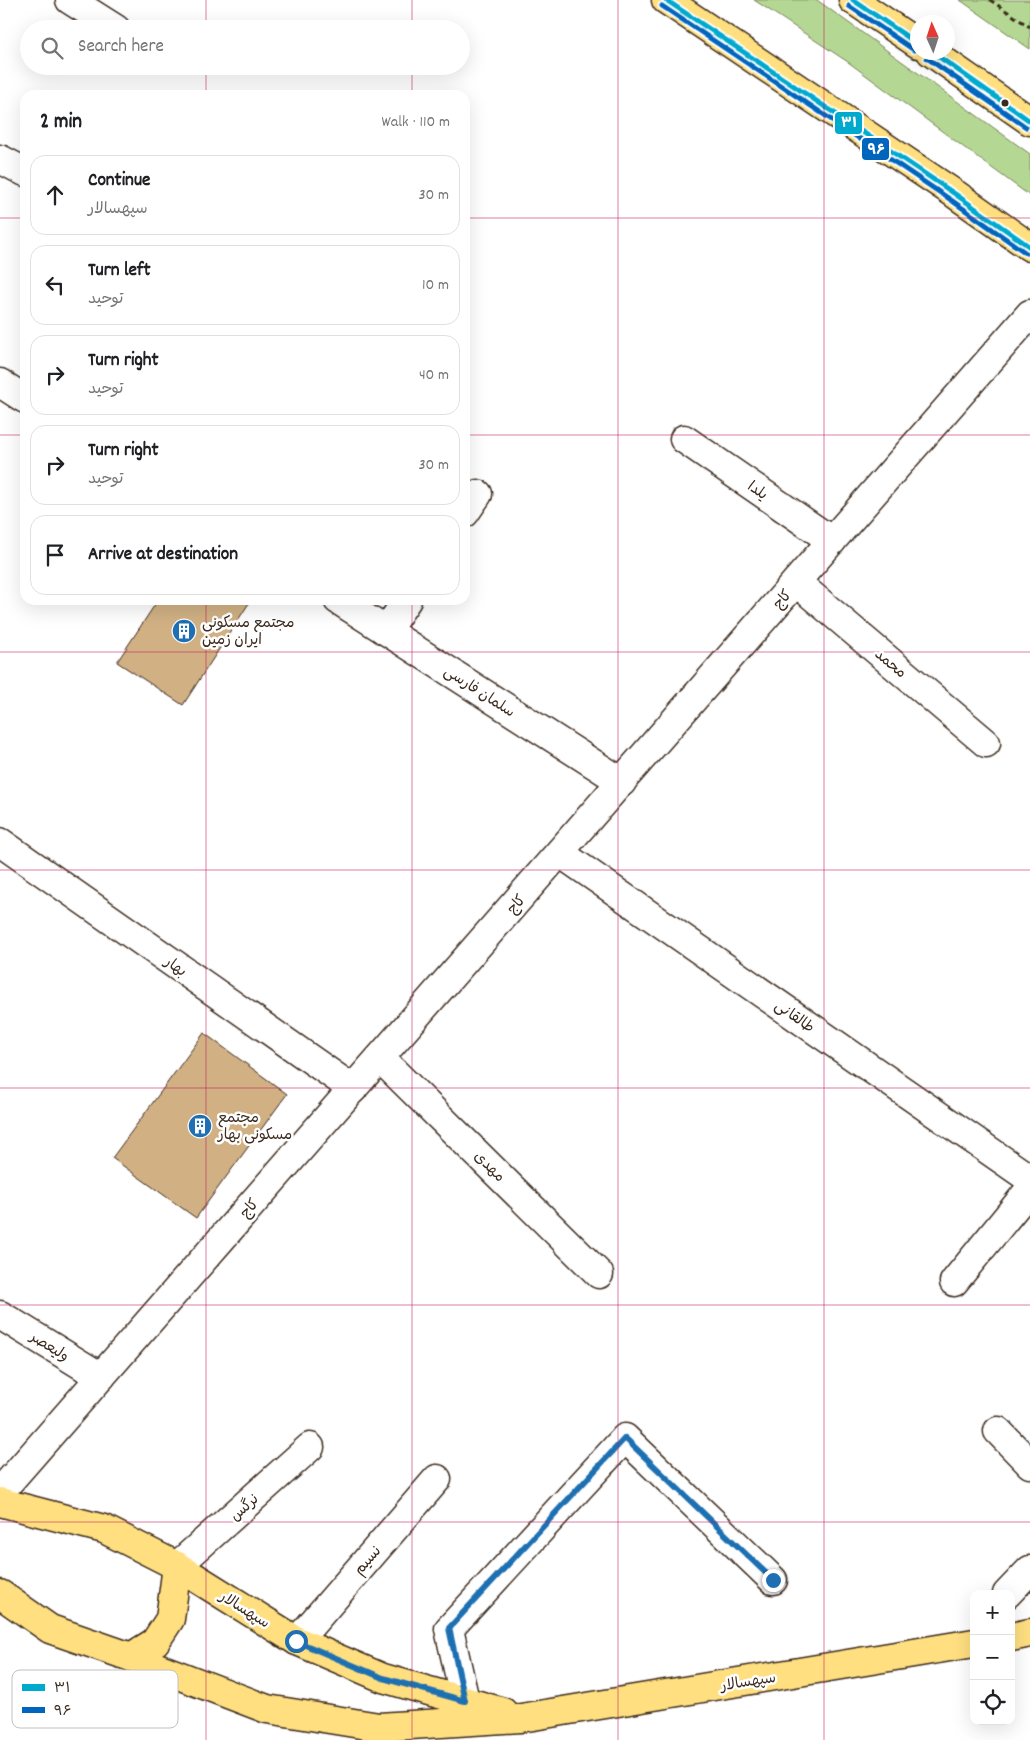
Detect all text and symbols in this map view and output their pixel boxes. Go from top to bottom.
north arrow [910,15,955,60]
search box [20,20,470,75]
icon: search [38,34,66,62]
text: Search here [78,34,164,61]
unlabelled marker [1000,98,1010,108]
text: 2 min [40,108,82,138]
text: Walk · 110 m [382,111,450,134]
line badge: ۳۱ [834,111,863,135]
text: ۳۱ [841,114,857,134]
line badge: ۹۶ [861,137,890,161]
text: ۹۶ [868,141,885,161]
text: Continue [88,168,150,195]
icon: ahead [41,181,69,209]
text: 30 m [419,184,449,207]
text: سپهسالار [88,198,148,221]
text: Turn left [88,258,151,285]
icon: left [41,271,69,299]
text: 10 m [422,274,449,297]
text: توحید [88,288,123,311]
text: Turn right [88,348,159,375]
icon: right [41,361,69,389]
text: 40 m [419,364,449,387]
text: توحید [88,378,123,401]
text: Turn right [88,438,159,465]
icon: right [41,451,69,479]
text: 30 m [419,454,449,477]
text: توحید [88,468,123,491]
street label: یلدا [742,477,772,507]
icon: arrive [41,541,69,569]
text: Arrive at destination [88,542,238,569]
street label: کاج [769,586,798,615]
place label: مجتمع مسکونی ایران زمین [202,613,294,652]
building icon: مجتمع مسکونی ایران زمین [171,618,197,644]
street label: محمد [869,644,911,685]
street label: سلمان فارسی [439,661,519,724]
street label: کاج [503,891,532,920]
street label: بهار [158,952,190,983]
street label: طالقانی [769,996,818,1039]
place label: مجتمع مسکونی بهار [217,1108,292,1147]
building icon: مجتمع مسکونی بهار [187,1113,213,1139]
street label: مهدی [468,1147,509,1188]
street label: کاج [236,1195,265,1224]
street label: ولیعصر [23,1326,73,1368]
street label: نرگس [226,1490,265,1527]
street label: نسیم [349,1542,388,1581]
route end [762,1569,785,1592]
street label: سپهسالار [214,1586,273,1635]
map controls [970,1590,1015,1725]
button: + [970,1590,1015,1635]
route start [285,1630,308,1653]
button: − [970,1635,1015,1680]
street label: سپهسالار [718,1668,778,1698]
legend [12,1670,178,1728]
text: ۳۱ [54,1679,71,1699]
button: locate [970,1680,1015,1725]
text: ۹۶ [54,1702,71,1722]

